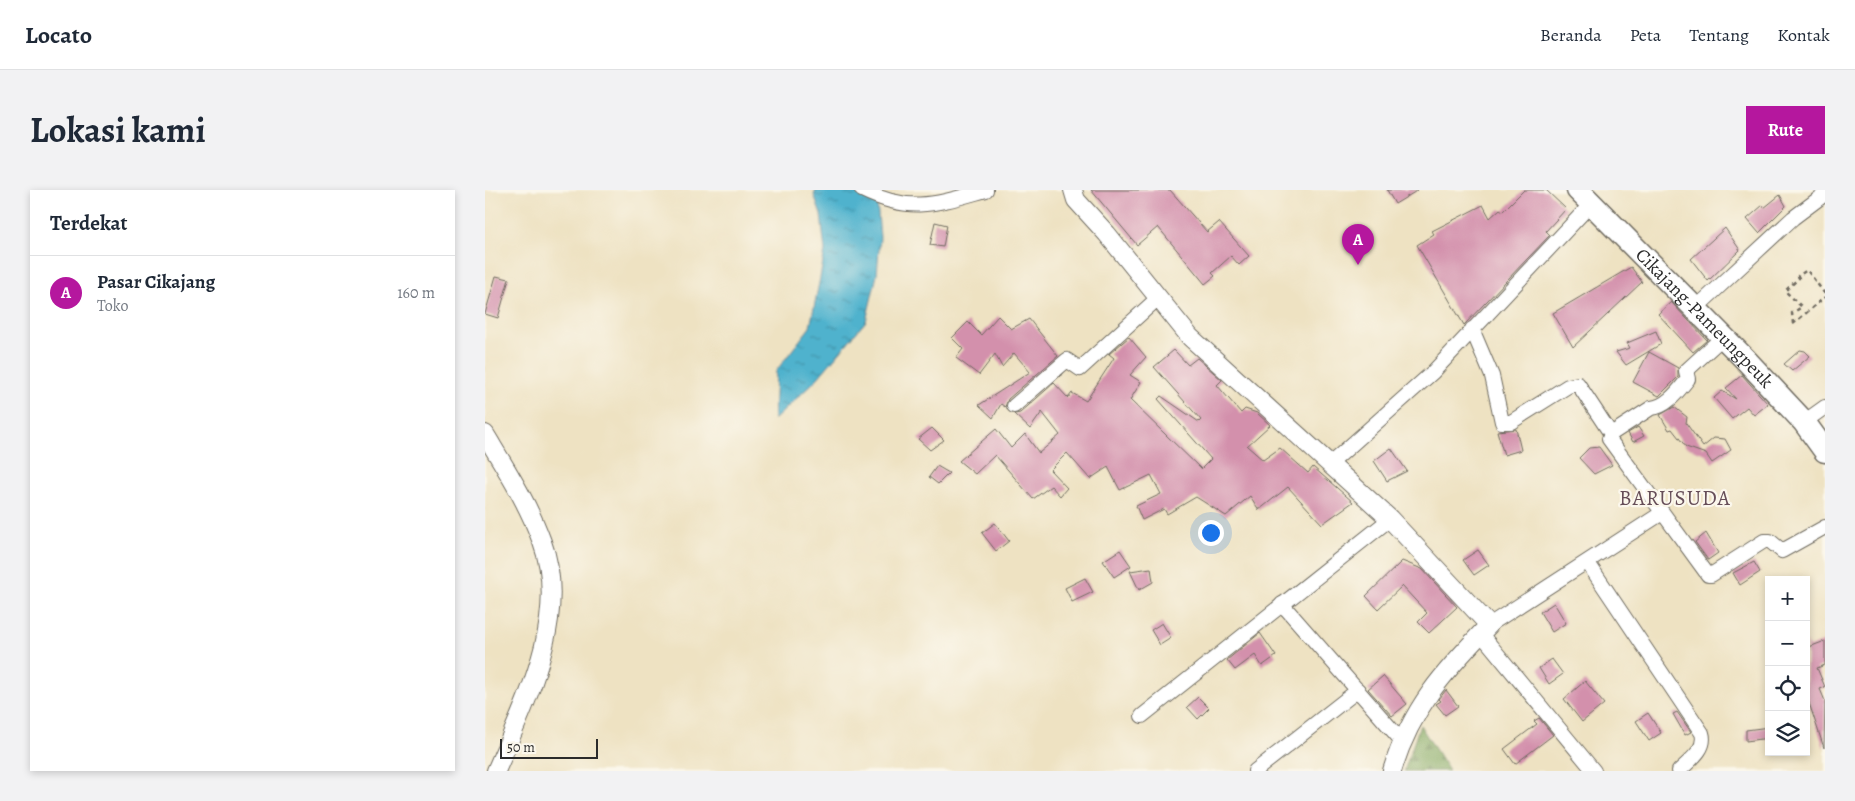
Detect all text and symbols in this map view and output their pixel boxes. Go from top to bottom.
text: Locato [25,19,92,51]
text: Beranda [1540,23,1602,47]
text: Peta [1630,23,1661,47]
text: Tentang [1689,23,1749,47]
text: Kontak [1777,23,1830,47]
text: Lokasi kami [30,106,206,154]
button: Rute [1746,106,1825,154]
text: Terdekat [50,209,128,237]
pin: A [1342,224,1374,265]
street label: Cikajang-Pameungpeuk [1630,242,1779,394]
text: Pasar Cikajang [97,269,215,295]
text: A [61,282,71,304]
text: 160 m [397,282,435,304]
text: Toko [97,295,128,317]
district label: BARUSUDA [1619,484,1731,512]
your location [1198,520,1224,546]
map controls [1765,576,1810,756]
button: + [1765,576,1810,621]
button: − [1765,621,1810,666]
button: locate [1765,666,1810,711]
button: layers [1765,711,1810,756]
scale bar [500,736,597,759]
text: 50 m [507,738,535,757]

